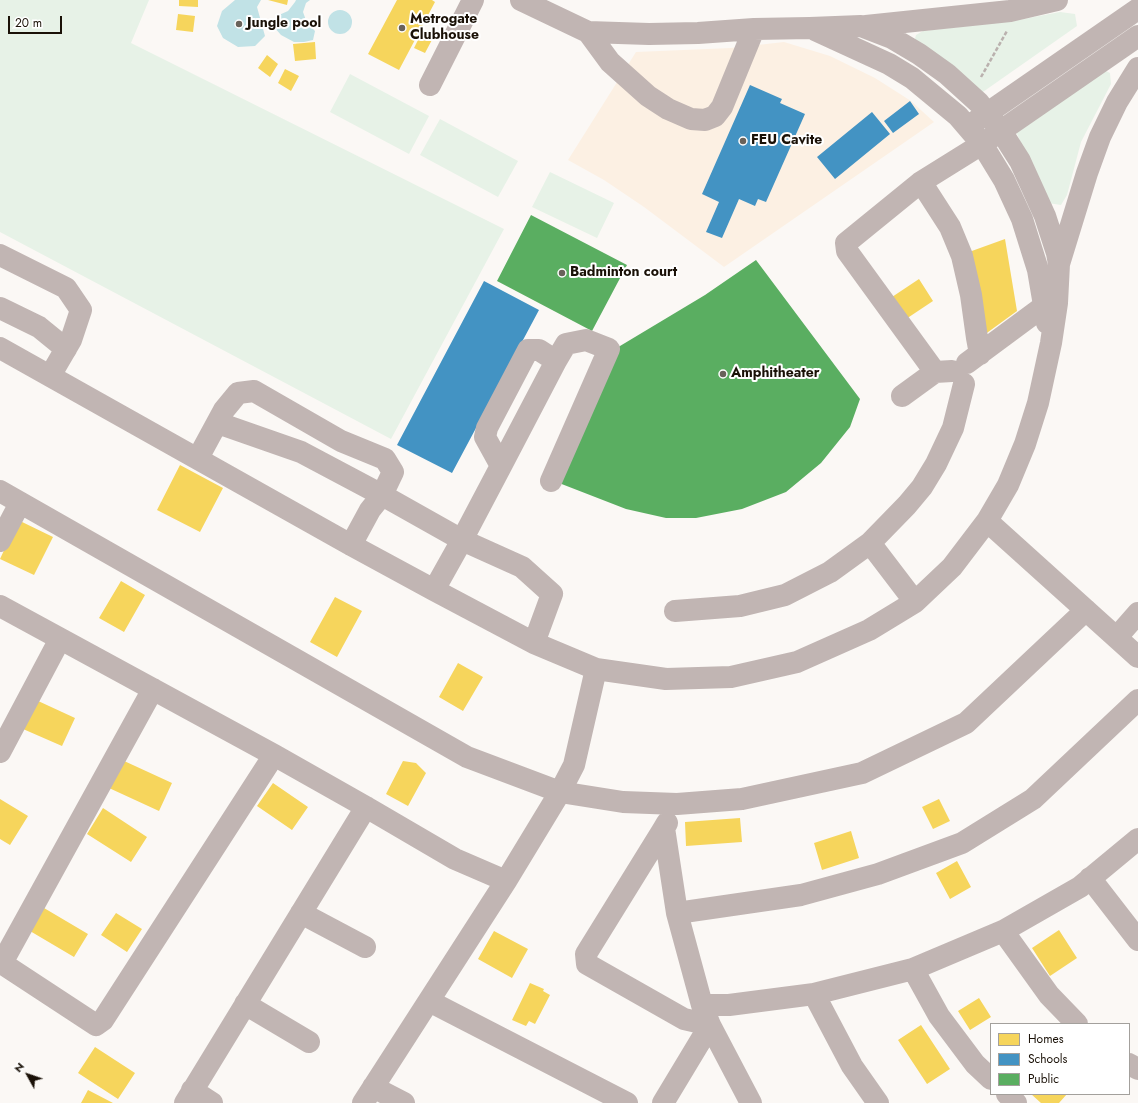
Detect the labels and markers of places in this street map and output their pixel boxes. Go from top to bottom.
place label: Metrogate Clubhouse [410,12,479,44]
place label: Jungle pool [247,16,321,32]
marker: Jungle pool [234,19,244,29]
marker: Metrogate Clubhouse [397,23,407,33]
place label: FEU Cavite [751,133,822,149]
marker: FEU Cavite [738,136,748,146]
place label: Badminton court [570,265,677,281]
marker: Badminton court [557,268,567,278]
place label: Amphitheater [731,366,819,382]
marker: Amphitheater [718,369,728,379]

